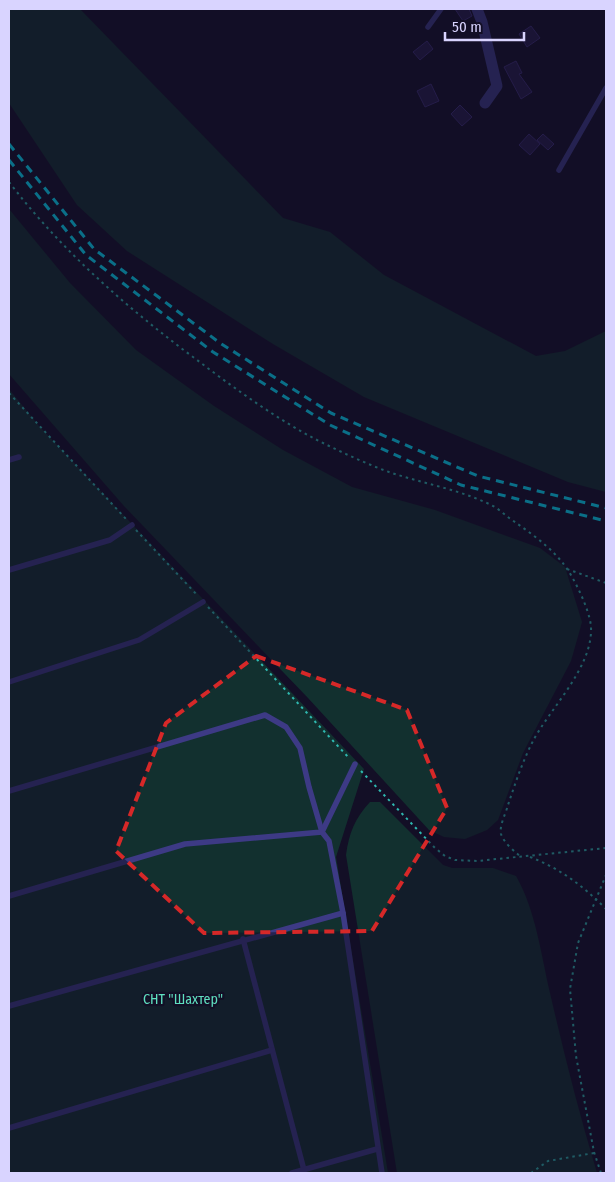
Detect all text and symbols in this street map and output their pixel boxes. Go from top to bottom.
scale bar [445,10,524,42]
text: 50 m [452,18,482,36]
park label: СНТ "Шахтер" [143,991,223,1008]

